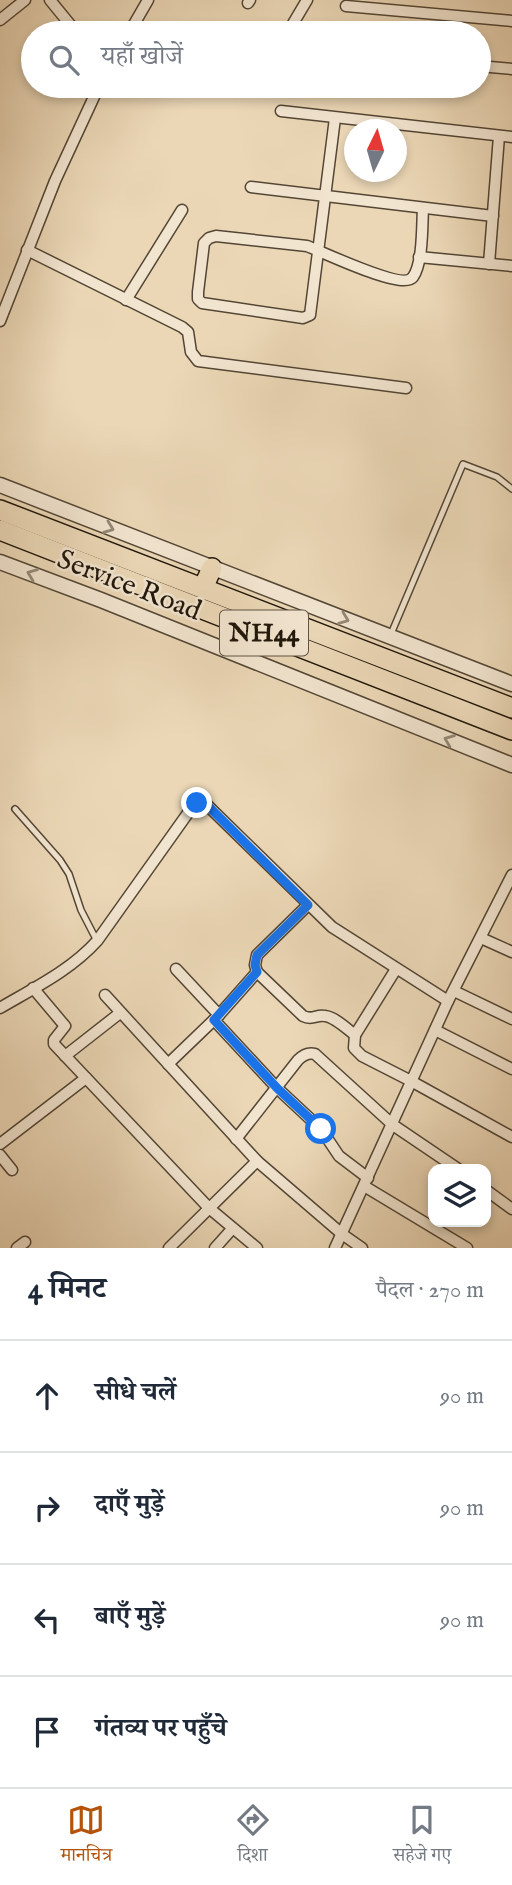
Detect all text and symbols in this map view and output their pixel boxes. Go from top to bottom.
search box [21,21,491,98]
text: यहाँ खोजें [101,40,183,73]
icon: search [45,41,83,79]
north arrow [344,119,407,182]
one-way arrow [103,519,115,533]
street label: Service Road [52,542,206,630]
one-way arrow [27,569,39,583]
road number: NH44 [220,610,308,656]
one-way arrow [338,611,350,625]
one-way arrow [443,734,455,748]
route end [181,787,212,818]
route start [305,1113,336,1144]
map controls [428,1164,491,1227]
button: layers [428,1164,491,1227]
text: 4 मिनट [28,1271,106,1309]
text: पैदल · 270 m [376,1276,484,1305]
text: सीधे चलें [95,1376,176,1409]
icon: ahead [28,1377,66,1415]
text: 90 m [440,1382,484,1411]
text: दाएँ मुड़ें [95,1488,164,1521]
icon: right [28,1489,66,1527]
text: 90 m [440,1494,484,1523]
text: बाएँ मुड़ें [95,1600,165,1633]
icon: left [28,1601,66,1639]
text: 90 m [440,1606,484,1635]
text: गंतव्य पर पहुँचे [95,1712,227,1745]
icon: arrive [28,1713,66,1751]
tab: मानचित्र [61,1801,112,1873]
tab: दिशा [234,1801,272,1873]
tab: सहेजे गए [393,1801,451,1873]

